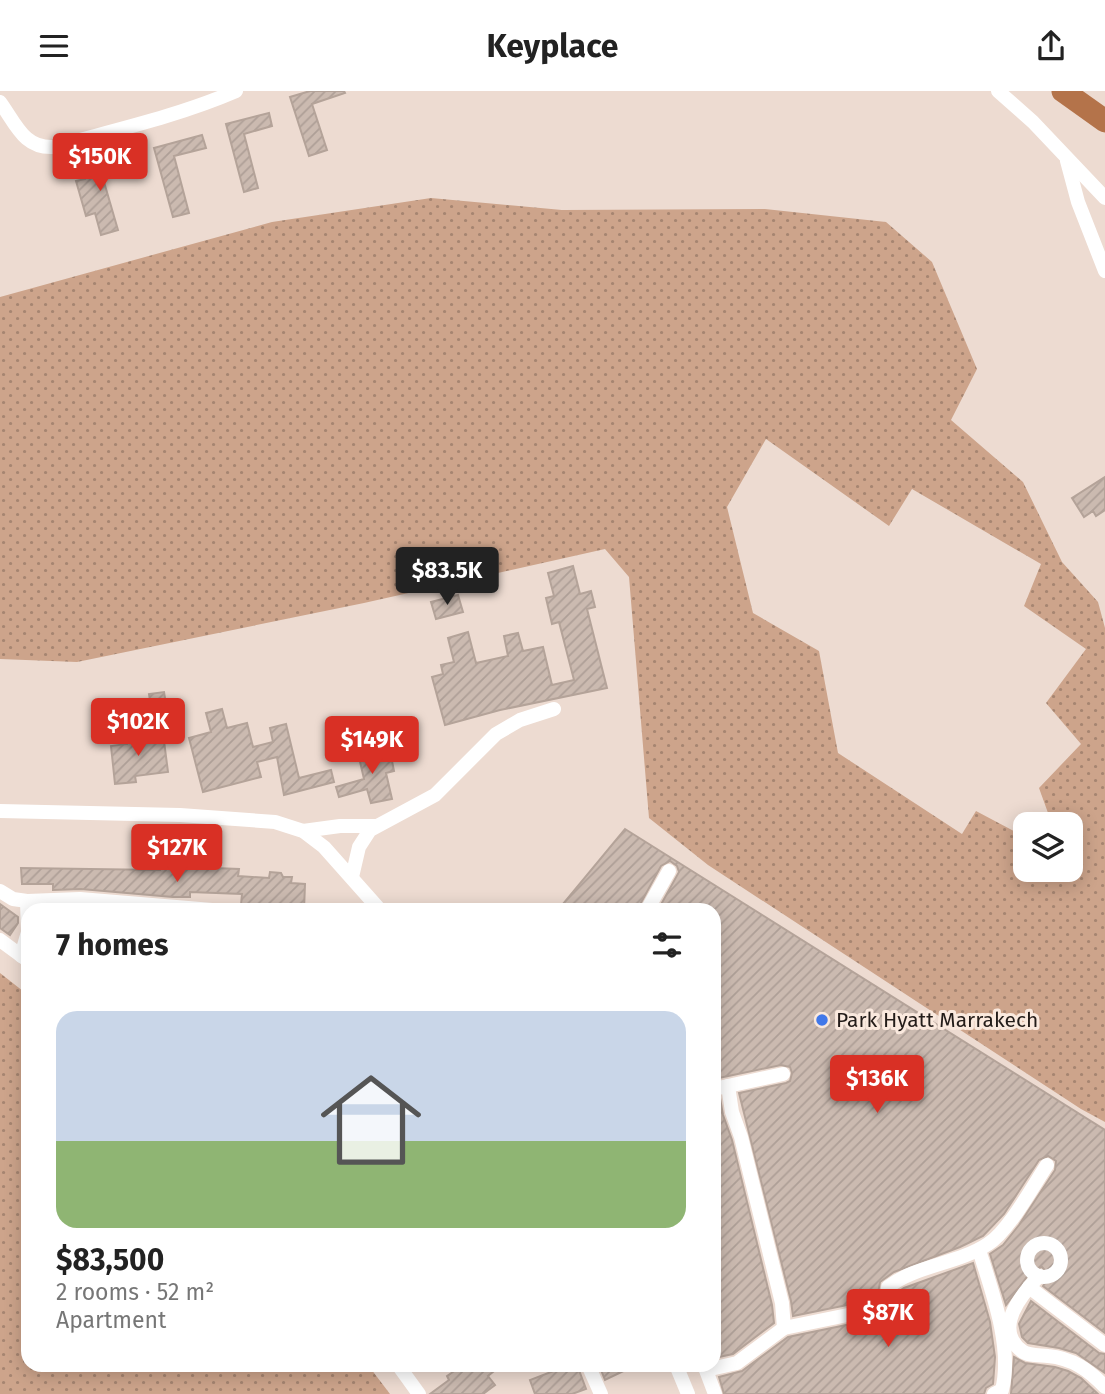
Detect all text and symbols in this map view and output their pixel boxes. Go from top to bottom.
icon: menu [35,27,73,65]
text: Keyplace [486,27,619,65]
icon: share [1032,27,1070,65]
pin: $150K [51,133,149,193]
text: $150K [69,142,131,170]
pin: $83.5K [390,547,504,607]
text: $83.5K [412,556,482,584]
pin: $102K [89,699,187,758]
text: $102K [107,707,169,735]
pin: $149K [323,717,421,776]
text: $149K [341,725,403,753]
map controls [1013,812,1083,882]
button: layers [1013,812,1083,882]
pin: $127K [128,825,226,884]
text: $127K [147,833,207,861]
icon: filters [648,926,686,964]
text: 7 homes [56,927,168,963]
place label: Park Hyatt Marrakech [836,1007,1038,1033]
marker: Park Hyatt Marrakech [814,1012,830,1028]
pin: $136K [828,1055,926,1115]
icon: home [308,1057,434,1183]
text: $136K [846,1064,908,1092]
text: $83,500 [56,1242,164,1278]
text: 2 rooms · 52 m² [56,1278,214,1306]
pin: $87K [847,1289,929,1349]
text: $87K [863,1298,913,1326]
text: Apartment [56,1306,166,1334]

